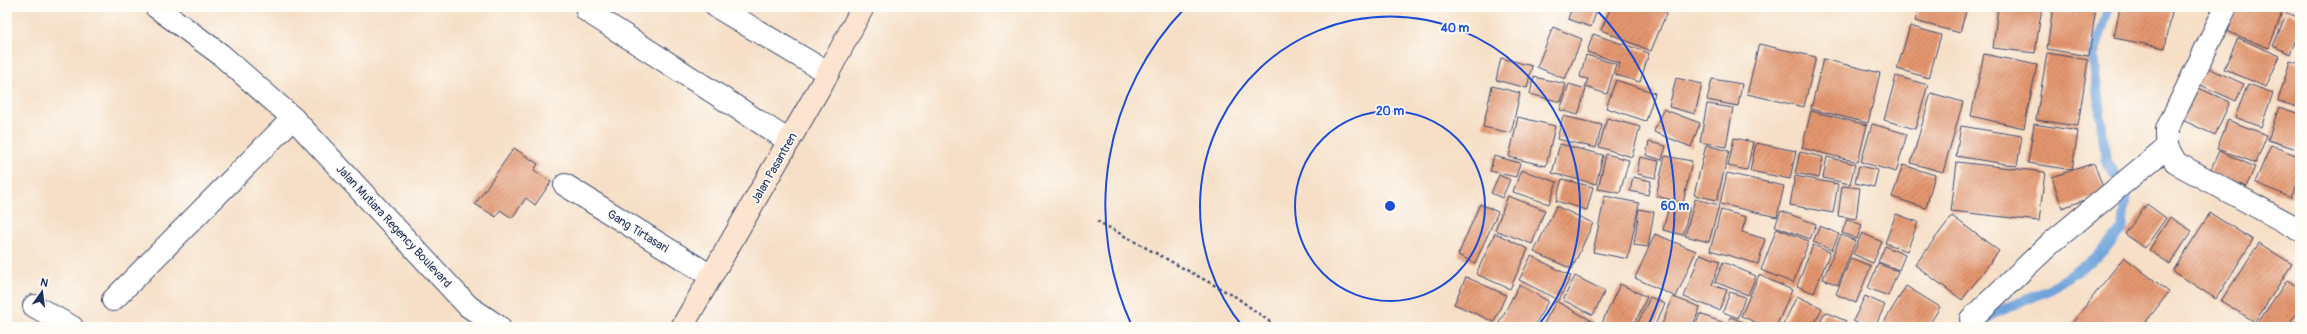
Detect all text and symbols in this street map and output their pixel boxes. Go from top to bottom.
text: 40 m [1440,21,1470,36]
text: 20 m [1376,104,1404,119]
street label: Jalan Pasantren [748,130,801,206]
street label: Jalan Mutiara Regency Boulevard [333,162,455,291]
centre of rings [1383,199,1397,213]
text: 60 m [1661,199,1690,214]
street label: Gang Tirtasari [604,207,671,256]
north arrow [22,272,62,312]
text: N [39,276,50,290]

